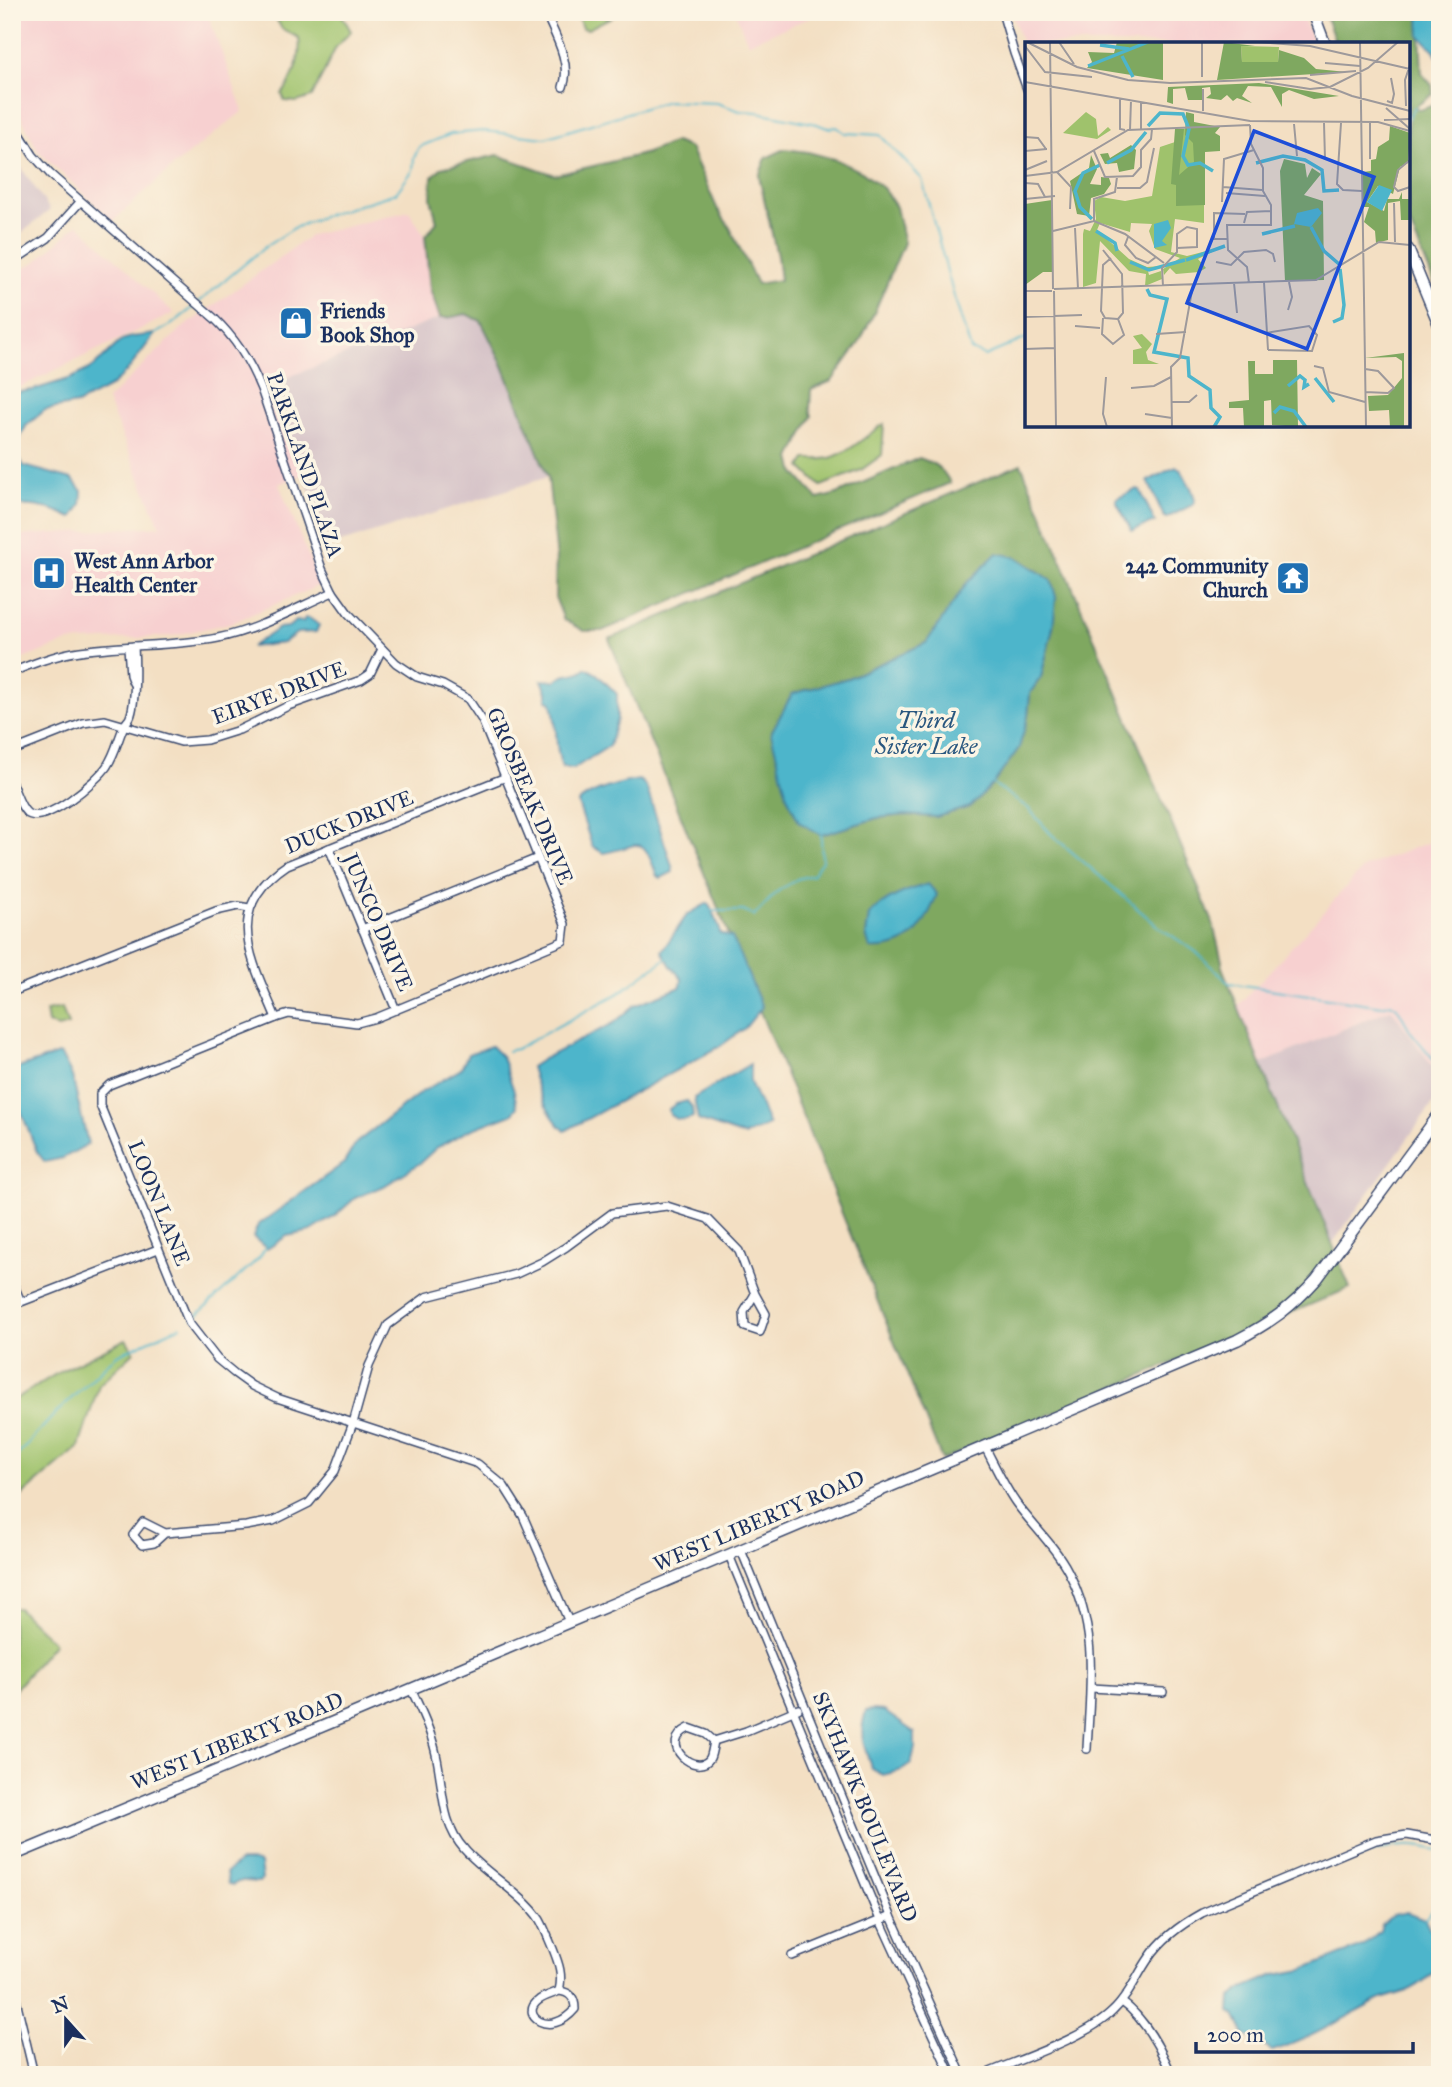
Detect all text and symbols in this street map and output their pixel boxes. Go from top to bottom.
inset map [1025,42,1410,427]
place label: Friends Book Shop [320,298,415,348]
shop icon: Friends Book Shop [277,304,315,342]
street label: PARKLAND PLAZA [261,369,349,561]
place label: West Ann Arbor Health Center [74,548,215,598]
place label: 242 Community Church [1125,553,1269,603]
hospital icon: West Ann Arbor Health Center [30,554,68,592]
temple icon: 242 Community Church [1274,559,1312,597]
street label: EIRYE DRIVE [208,656,350,730]
street label: GROSBEAK DRIVE [481,704,579,888]
water label: Third Sister Lake [874,706,978,760]
street label: DUCK DRIVE [281,784,417,860]
street label: JUNCO DRIVE [336,847,419,995]
street label: LOON LANE [122,1137,196,1269]
street label: WEST LIBERTY ROAD [650,1465,868,1577]
street label: WEST LIBERTY ROAD [127,1686,347,1796]
street label: SKYHAWK BOULEVARD [807,1688,923,1926]
north arrow [32,1986,102,2056]
text: N [48,1991,72,2018]
scale bar [1196,2010,1414,2054]
text: 200 m [1207,2022,1264,2048]

